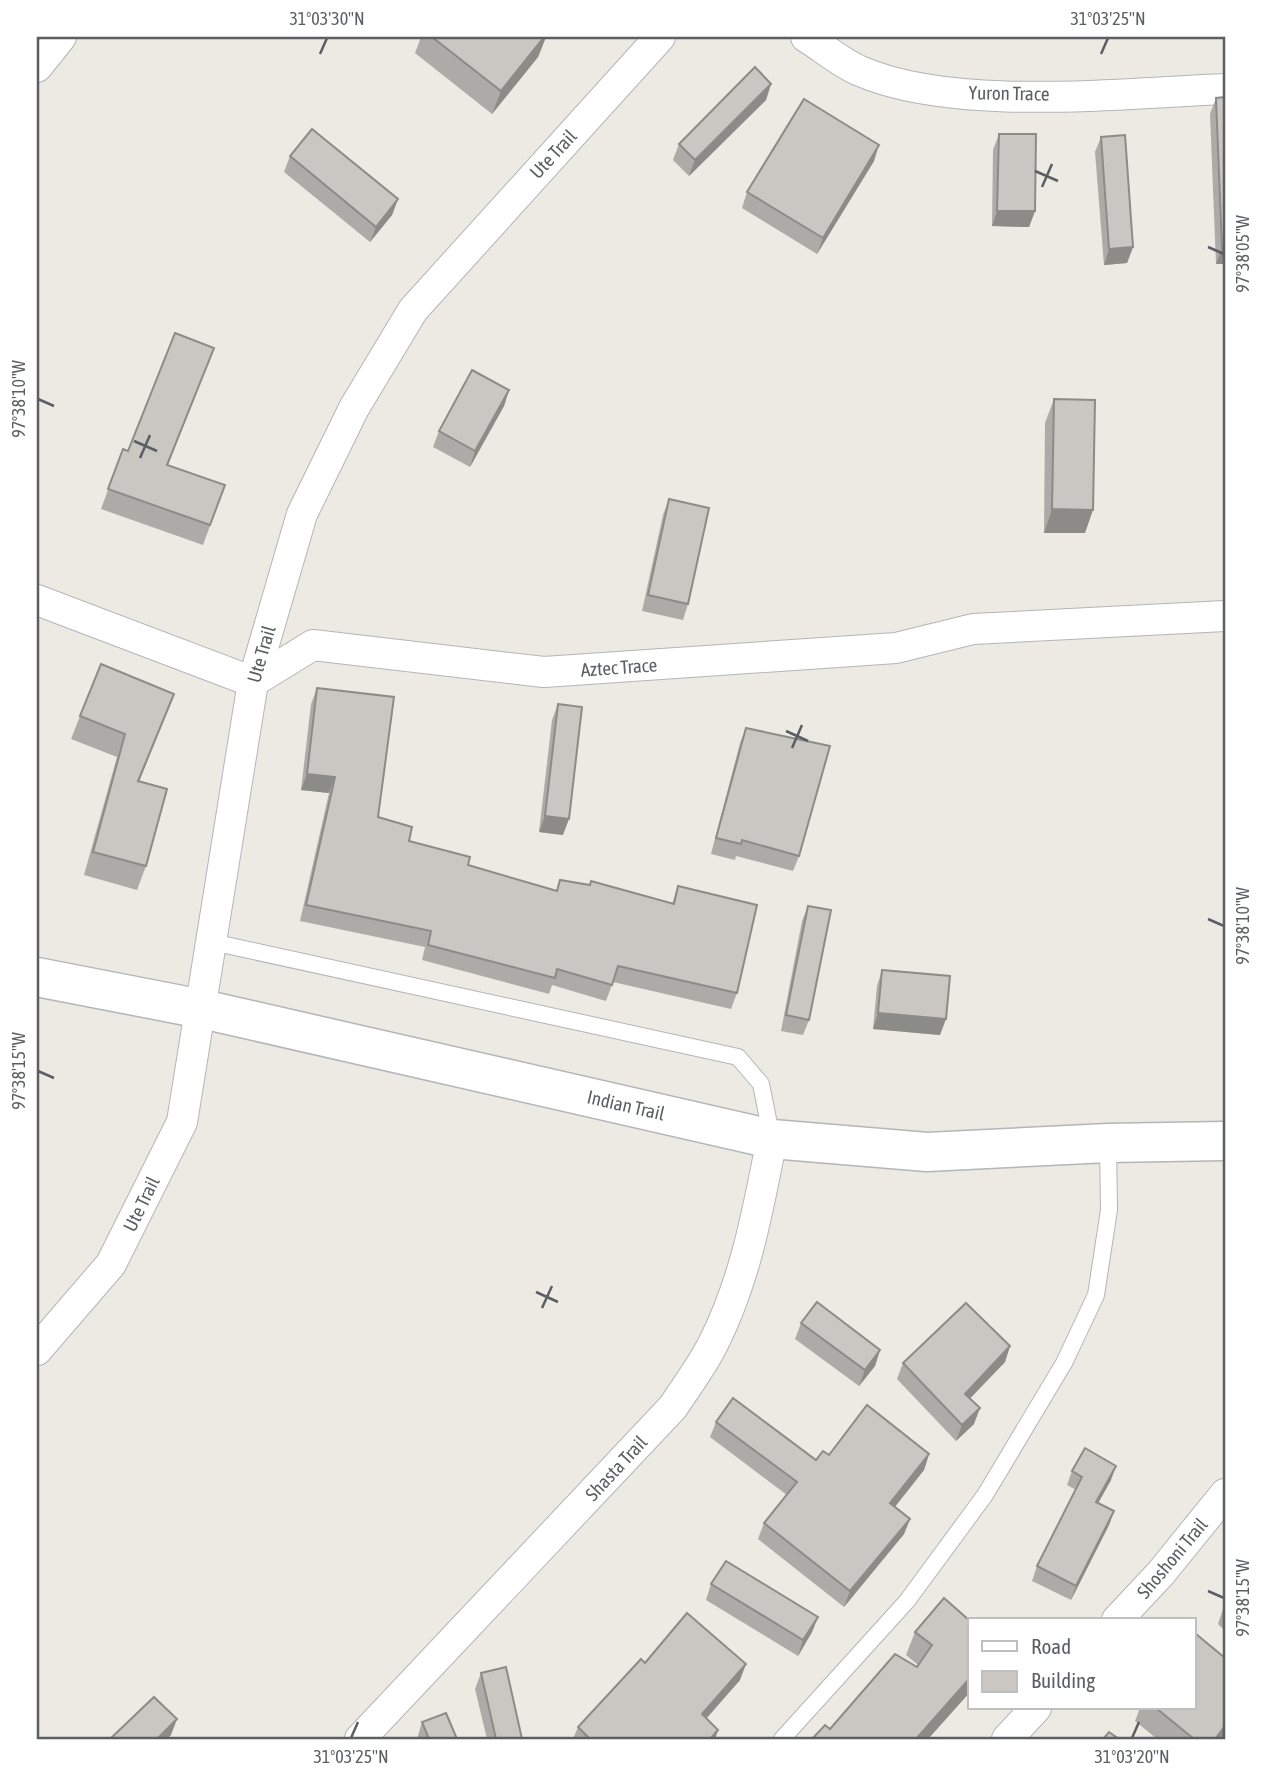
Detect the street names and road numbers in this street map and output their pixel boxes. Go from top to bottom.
street label: Yuron Trace [968,81,1050,105]
street label: Ute Trail [525,125,581,183]
street label: Ute Trail [242,623,280,685]
street label: Aztec Trace [580,653,658,681]
street label: Indian Trail [585,1085,667,1125]
street label: Ute Trail [118,1173,164,1235]
street label: Shasta Trail [581,1431,651,1505]
street label: Shoshoni Trail [1132,1513,1212,1603]

